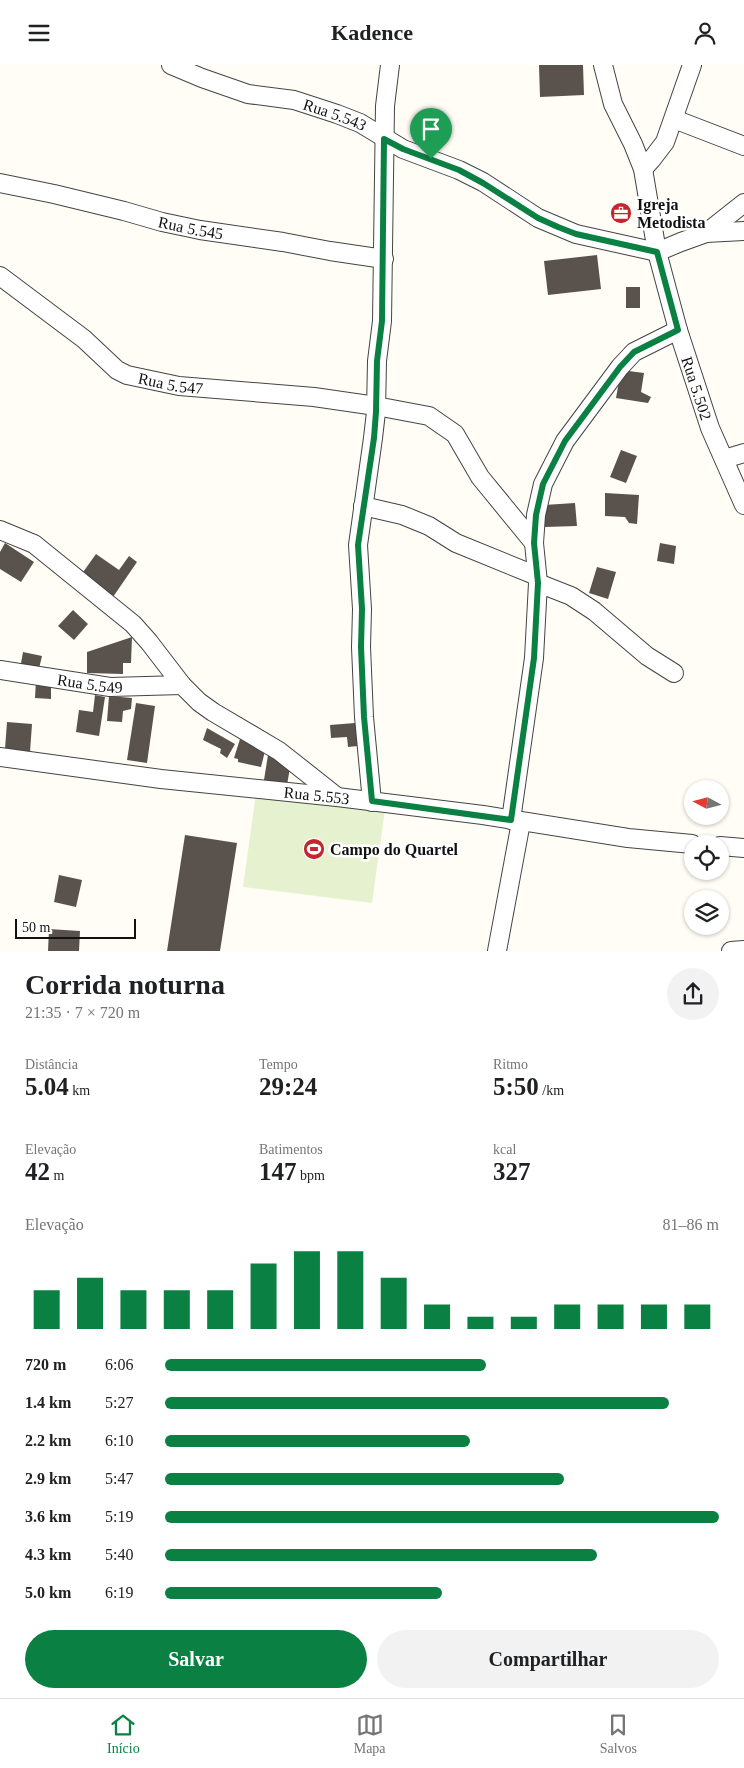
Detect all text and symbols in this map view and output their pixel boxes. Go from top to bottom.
icon: menu [25,19,53,47]
icon: person [691,19,719,47]
text: Kadence [331,20,413,45]
street label: Rua 5.543 [301,95,370,134]
pin [410,108,452,159]
icon: arrive [417,115,445,143]
place label: Igreja Metodista [637,196,705,231]
office icon: Igreja Metodista [609,201,633,225]
street label: Rua 5.545 [157,213,224,242]
street label: Rua 5.502 [679,354,715,422]
street label: Rua 5.547 [137,369,204,396]
street label: Rua 5.549 [56,670,123,696]
north arrow [684,780,729,825]
map controls [684,780,729,935]
street label: Rua 5.553 [283,783,350,807]
button: locate [684,835,729,880]
sports icon: Campo do Quartel [302,837,326,861]
place label: Campo do Quartel [330,841,459,859]
button: layers [684,890,729,935]
scale bar [15,916,136,939]
text: 50 m [22,920,50,935]
button: share [667,968,719,1020]
text: Corrida noturna [25,969,225,1000]
text: 21:35 · 7 × 720 m [25,1004,140,1021]
text: Distância [25,1057,78,1072]
text: Tempo [259,1057,298,1072]
text: Ritmo [493,1057,528,1072]
text: 5.04 [25,1073,69,1100]
text: 29:24 [259,1073,317,1100]
text: 5:50 [493,1073,539,1100]
text: km [69,1083,90,1098]
text: /km [539,1083,564,1098]
text: Elevação [25,1142,76,1157]
text: Batimentos [259,1142,323,1157]
text: kcal [493,1142,516,1157]
text: 42 [25,1158,50,1185]
text: 147 [259,1158,297,1185]
text: 327 [493,1158,531,1185]
text: m [50,1168,64,1183]
text: bpm [297,1168,325,1183]
text: Elevação [25,1216,84,1233]
text: 81–86 m [663,1216,719,1233]
text: 720 m [25,1356,66,1373]
text: 6:06 [105,1356,133,1373]
text: 1.4 km [25,1394,71,1411]
text: 5:27 [105,1394,133,1411]
text: 2.2 km [25,1432,71,1449]
text: 6:10 [105,1432,133,1449]
text: 2.9 km [25,1470,71,1487]
text: 5:47 [105,1470,133,1487]
text: 3.6 km [25,1508,71,1525]
text: 5:19 [105,1508,133,1525]
text: 4.3 km [25,1546,71,1563]
text: 5:40 [105,1546,133,1563]
text: 5.0 km [25,1584,71,1601]
text: 6:19 [105,1584,133,1601]
button: Salvar [25,1630,367,1688]
button: Compartilhar [377,1630,719,1688]
tab: Início [107,1711,140,1757]
tab: Mapa [354,1711,386,1757]
tab: Salvos [600,1711,637,1757]

